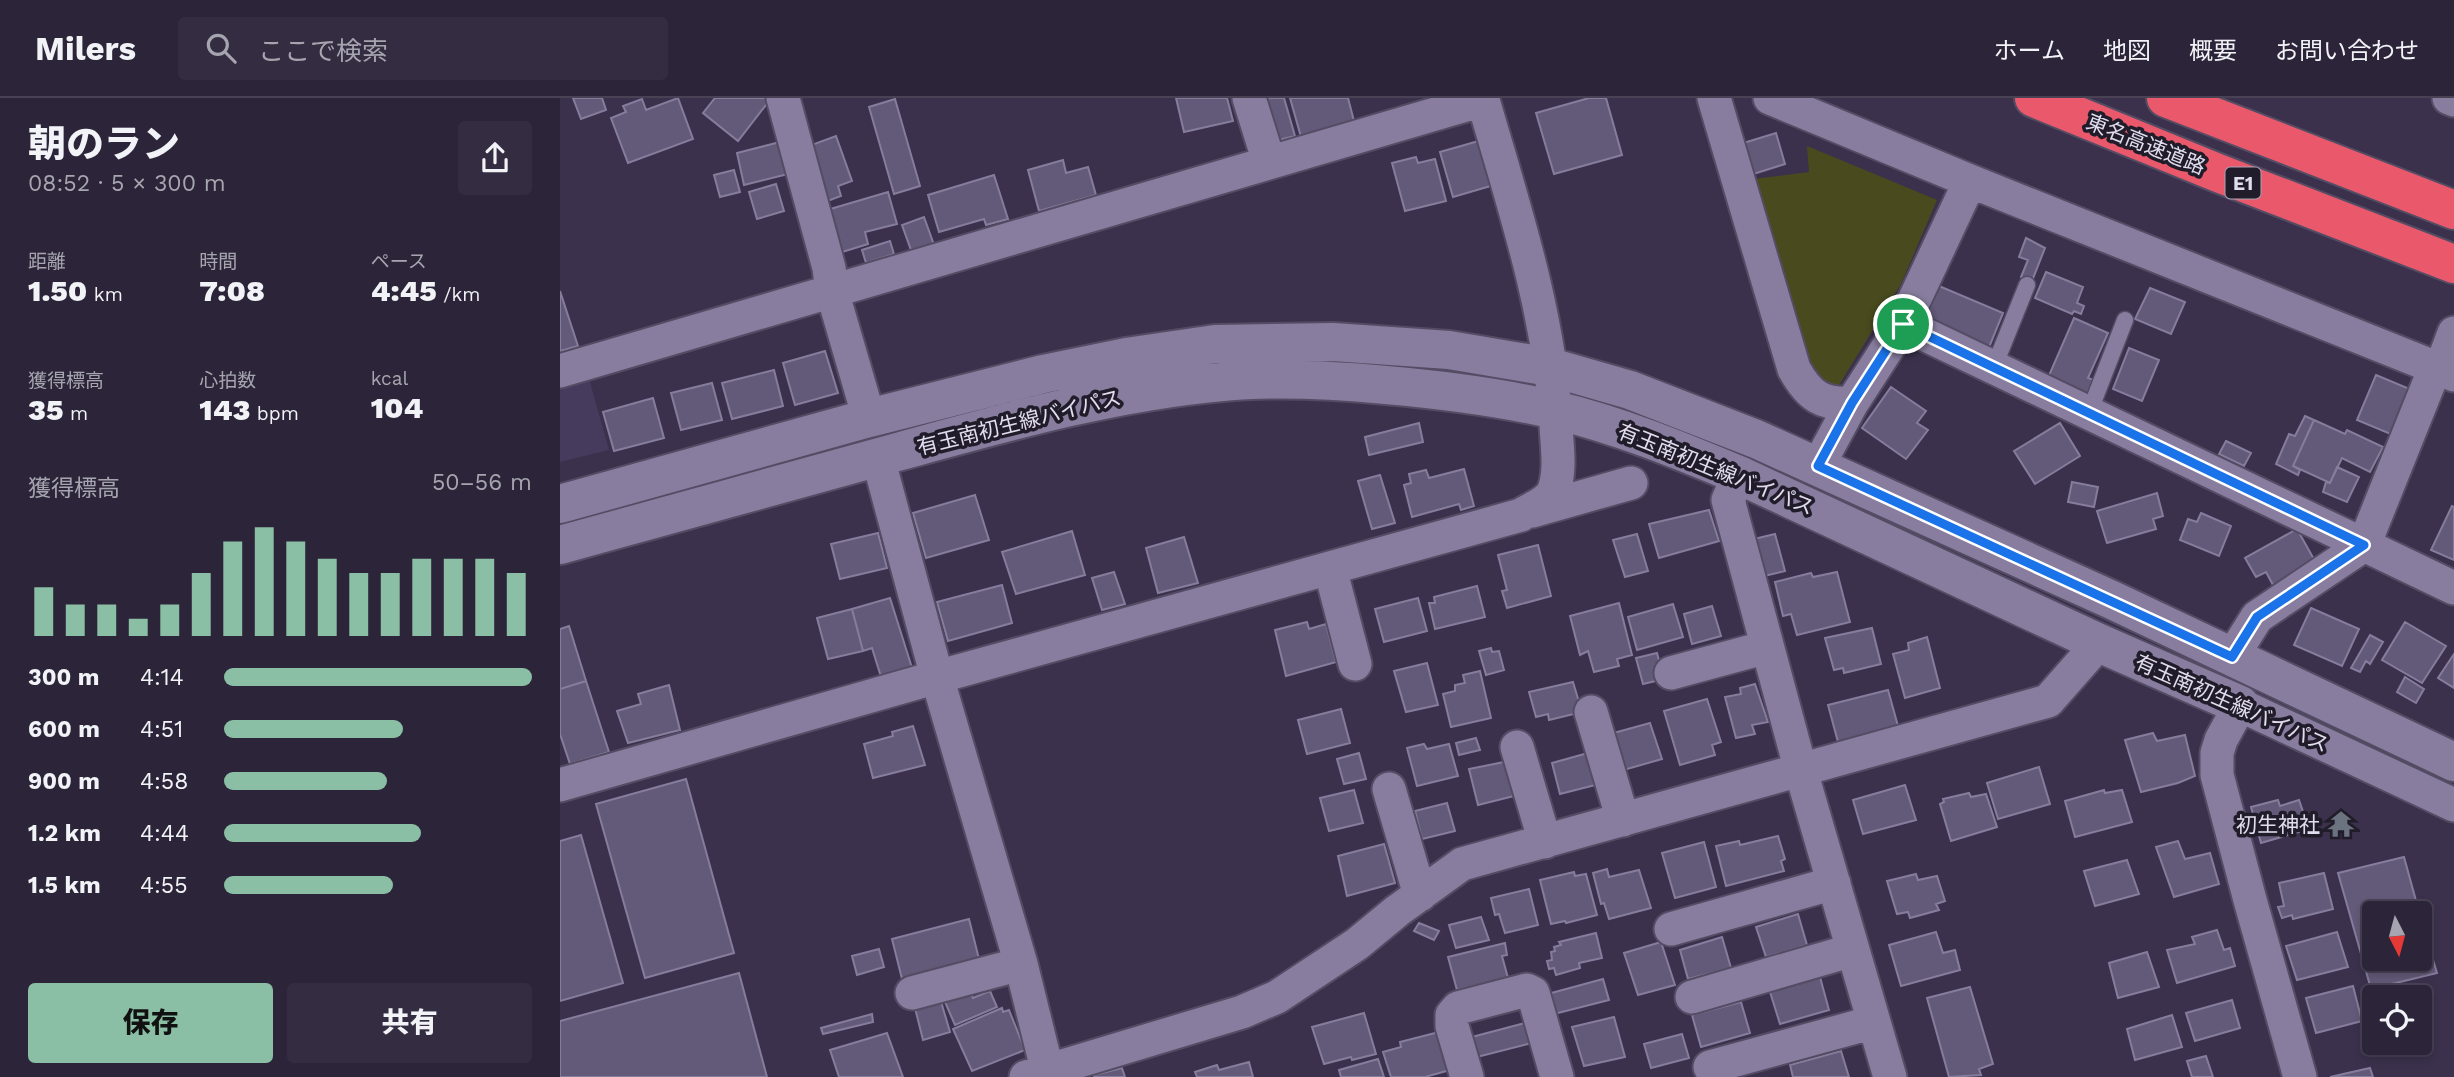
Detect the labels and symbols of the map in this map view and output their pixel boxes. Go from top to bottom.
street label: 東名高速道路 [2083,109,2209,179]
road number: E1 [2226,167,2260,198]
pin [1873,294,1933,354]
street label: 有玉南初生線バイパス [914,385,1124,459]
street label: 有玉南初生線バイパス [1614,418,1818,520]
street label: 有玉南初生線バイパス [2131,649,2333,757]
temple icon: 初生神社 [2326,809,2356,839]
place label: 初生神社 [2236,812,2320,837]
north arrow [2362,901,2432,971]

